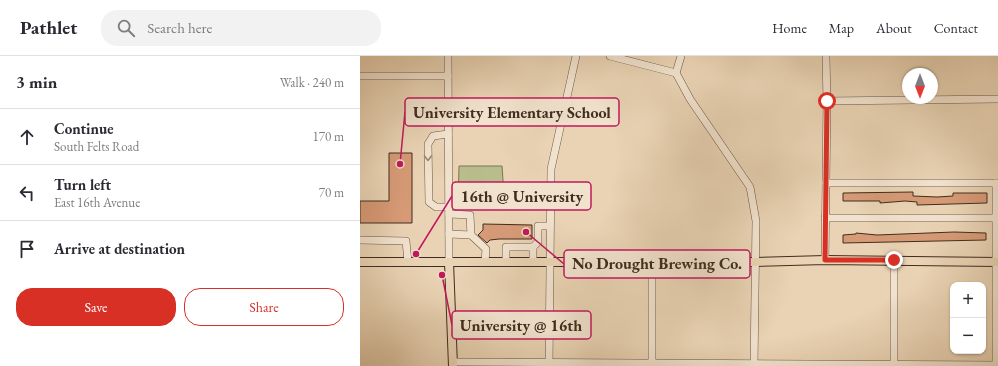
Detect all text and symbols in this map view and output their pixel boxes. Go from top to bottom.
search box [101,10,381,46]
text: Pathlet [20,15,77,40]
icon: search [115,17,137,39]
text: Search here [147,18,212,37]
text: Home [772,19,807,37]
text: Map [829,19,854,37]
text: About [876,19,912,37]
text: Contact [934,19,978,37]
north arrow [902,68,938,104]
text: 3 min [16,71,57,93]
text: Walk · 240 m [280,74,344,91]
route start [818,92,836,110]
callout: University Elementary School [405,98,619,126]
text: University Elementary School [413,102,611,123]
text: Continue [54,119,114,138]
icon: ahead [16,126,38,148]
text: 170 m [313,128,344,145]
text: South Felts Road [54,138,139,155]
one-way arrow [424,155,432,161]
text: Turn left [54,175,111,194]
icon: left [16,182,38,204]
callout: 16th @ University [452,182,591,210]
text: 70 m [319,184,344,201]
text: 16th @ University [461,186,583,207]
text: East 16th Avenue [54,194,140,211]
icon: arrive [16,238,38,260]
text: Arrive at destination [54,239,185,258]
callout: No Drought Brewing Co. [564,250,750,278]
route end [885,251,903,269]
text: No Drought Brewing Co. [572,253,742,274]
map controls [950,282,986,354]
button: + [950,282,986,318]
button: Save [16,288,176,326]
button: Share [184,288,344,326]
callout: University @ 16th [452,311,591,339]
text: University @ 16th [460,315,582,336]
button: − [950,318,986,354]

